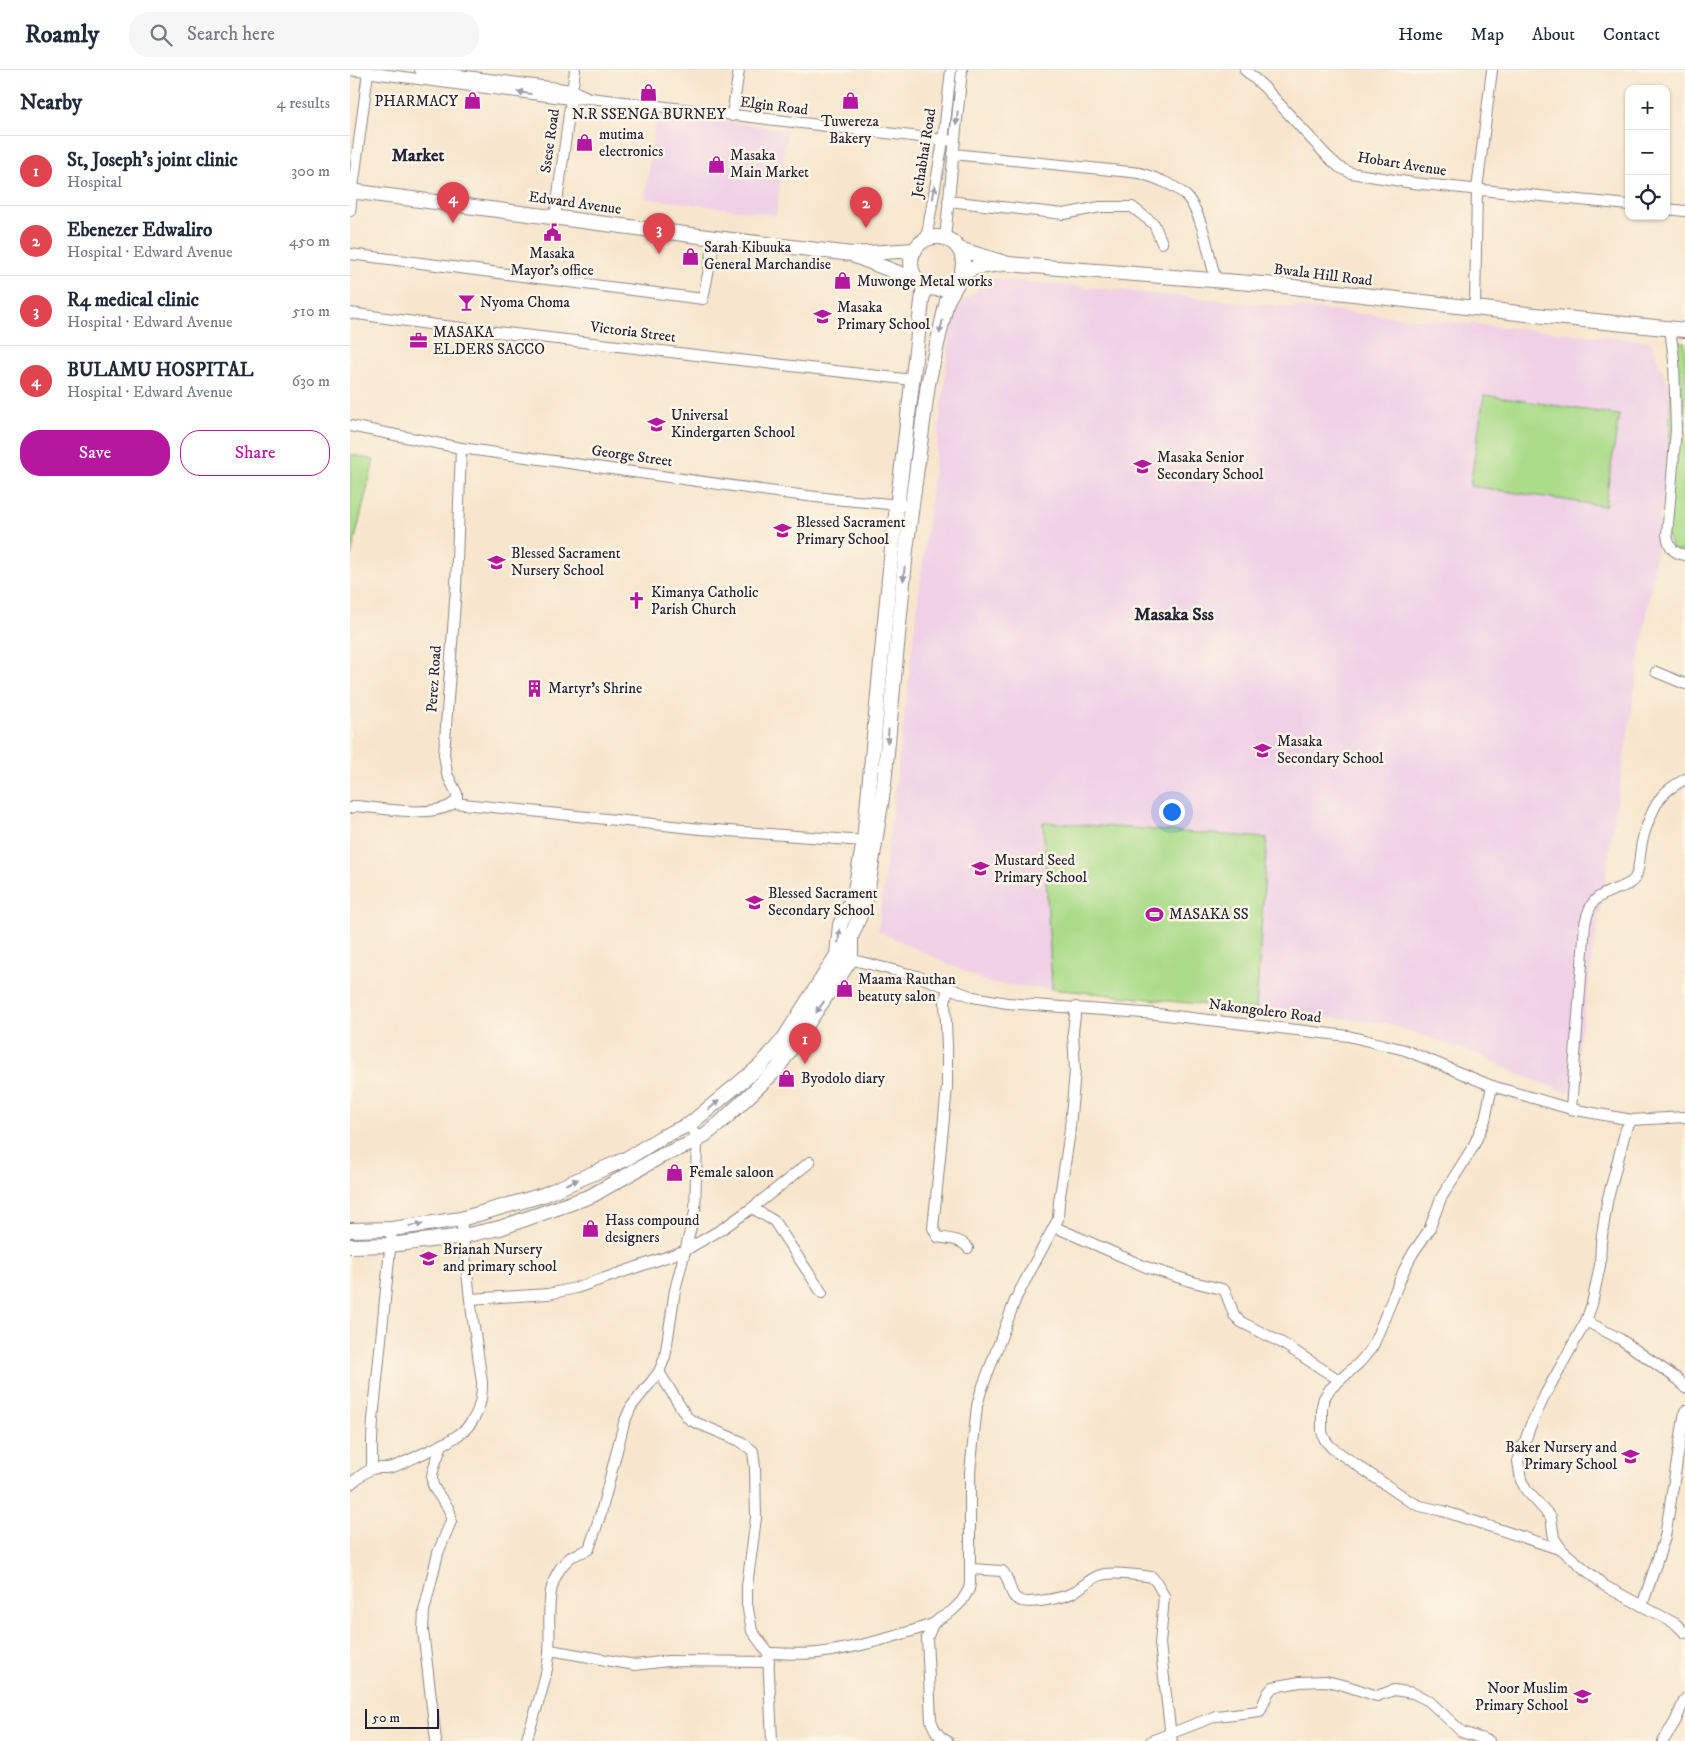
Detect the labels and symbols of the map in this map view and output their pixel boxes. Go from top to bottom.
shop icon: N.R SSENGA BURNEY [639,83,659,103]
one-way arrow [516,89,532,97]
shop icon: Tuwereza Bakery [840,90,860,110]
shop icon: PHARMACY [462,91,482,111]
place label: PHARMACY [375,92,459,111]
street label: Elgin Road [739,92,810,120]
place label: N.R SSENGA BURNEY [572,105,726,124]
street label: Jethabhai Road [907,106,941,201]
street label: Ssese Road [536,107,564,174]
one-way arrow [953,111,961,127]
place label: Tuwereza Bakery [821,112,880,148]
place label: mutima electronics [599,125,663,161]
shop icon: mutima electronics [575,133,595,153]
district label: Market [392,145,445,167]
place label: Masaka Main Market [730,146,809,182]
street label: Hobart Avenue [1356,148,1448,180]
shop icon: Masaka Main Market [706,154,726,174]
pin: 4 [437,182,469,223]
one-way arrow [930,183,938,199]
street label: Edward Avenue [527,187,623,219]
pin: 2 [850,187,882,228]
pin: 3 [643,213,675,254]
public building icon: Masaka Mayor's office [542,222,562,242]
place label: Sarah Kibuuka General Marchandise [704,238,831,274]
place label: Masaka Mayor's office [510,244,594,280]
shop icon: Sarah Kibuuka General Marchandise [680,246,700,266]
street label: Bwala Hill Road [1273,260,1374,291]
shop icon: Muwonge Metal works [833,271,853,291]
place label: Muwonge Metal works [857,272,993,291]
bar icon: Nyoma Choma [456,292,476,312]
place label: Nyoma Choma [480,293,571,312]
place label: Masaka Primary School [837,298,930,334]
school or university icon: Masaka Primary School [813,306,833,326]
street label: Victoria Street [588,317,677,347]
one-way arrow [937,319,945,334]
place label: MASAKA ELDERS SACCO [433,323,545,359]
office icon: MASAKA ELDERS SACCO [409,331,429,351]
place label: Universal Kindergarten School [671,406,795,442]
school or university icon: Universal Kindergarten School [647,414,667,434]
street label: George Street [590,441,674,471]
place label: Masaka Senior Secondary School [1157,448,1264,484]
school or university icon: Masaka Senior Secondary School [1133,456,1153,476]
place label: Blessed Sacrament Primary School [796,513,906,549]
school or university icon: Blessed Sacrament Primary School [772,521,792,541]
place label: Blessed Sacrament Nursery School [511,544,621,580]
school or university icon: Blessed Sacrament Nursery School [487,552,507,572]
one-way arrow [899,566,907,582]
place label: Kimanya Catholic Parish Church [651,583,759,619]
church icon: Kimanya Catholic Parish Church [627,591,647,611]
district label: Masaka Sss [1134,604,1214,626]
street label: Perez Road [422,644,446,713]
building icon: Martyr's Shrine [524,678,544,698]
place label: Martyr's Shrine [548,679,642,698]
one-way arrow [884,728,892,744]
place label: Masaka Secondary School [1277,732,1384,768]
school or university icon: Masaka Secondary School [1253,740,1273,760]
your location [1159,799,1185,825]
place label: Mustard Seed Primary School [994,851,1087,887]
school or university icon: Mustard Seed Primary School [970,859,990,879]
place label: Blessed Sacrament Secondary School [768,884,878,920]
school or university icon: Blessed Sacrament Secondary School [744,892,764,912]
sports icon: MASAKA SS [1145,904,1165,924]
place label: MASAKA SS [1169,905,1249,924]
one-way arrow [835,927,843,943]
place label: Maama Rauthan beatuty salon [858,970,956,1006]
shop icon: Maama Rauthan beatuty salon [834,978,854,998]
street label: Nakongolero Road [1208,995,1323,1027]
one-way arrow [815,1000,825,1014]
pin: 1 [789,1023,821,1064]
shop icon: Byodolo diary [777,1068,797,1088]
place label: Byodolo diary [801,1069,886,1088]
one-way arrow [707,1099,720,1110]
shop icon: Female saloon [665,1162,685,1182]
place label: Female saloon [689,1163,774,1182]
one-way arrow [565,1178,579,1186]
place label: Hass compound designers [605,1211,700,1247]
shop icon: Hass compound designers [581,1219,601,1239]
one-way arrow [408,1221,424,1229]
place label: Brianah Nursery and primary school [443,1240,557,1276]
school or university icon: Brianah Nursery and primary school [419,1248,439,1268]
place label: Baker Nursery and Primary School [1505,1438,1618,1474]
school or university icon: Baker Nursery and Primary School [1621,1446,1641,1466]
place label: Noor Muslim Primary School [1475,1679,1568,1715]
school or university icon: Noor Muslim Primary School [1572,1687,1592,1707]
scale bar [365,1706,439,1729]

